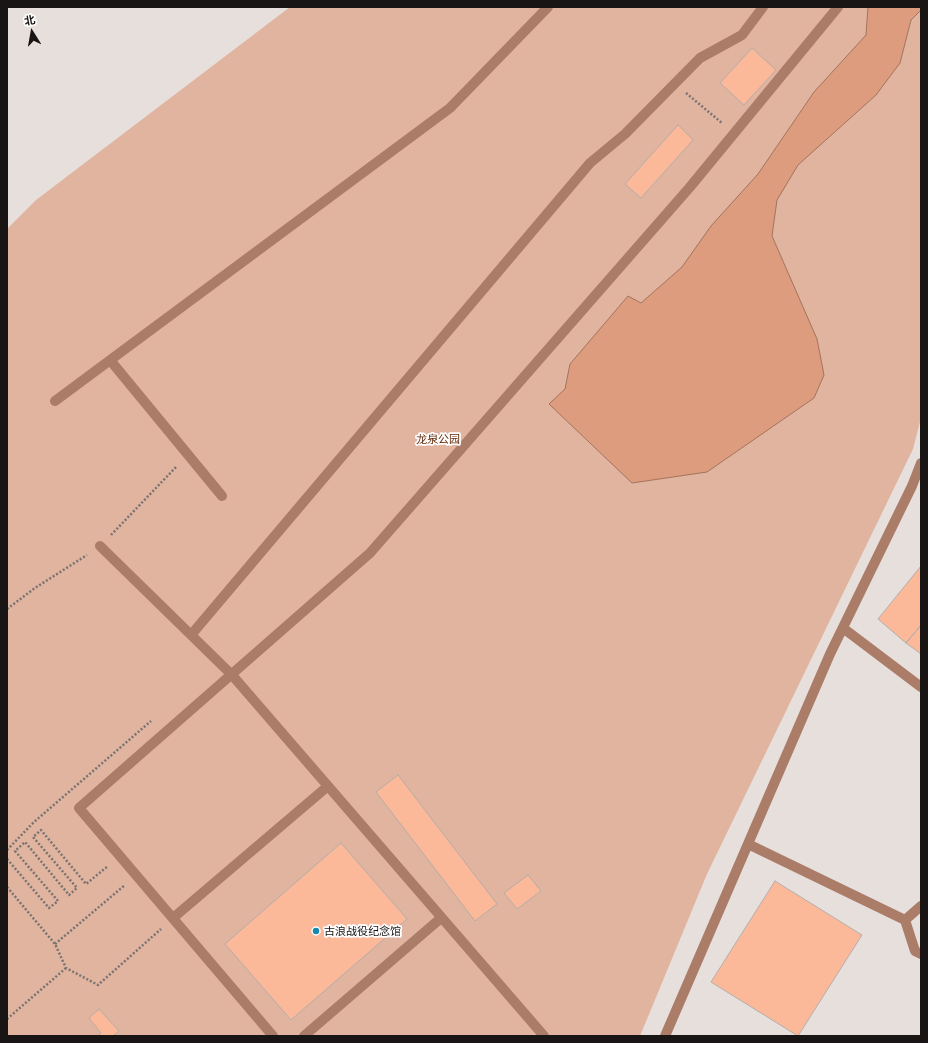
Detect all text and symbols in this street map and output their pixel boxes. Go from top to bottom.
north arrow [12,12,52,52]
text: 北 [23,13,36,27]
park label: 龙泉公园 [416,432,460,446]
place label: 古浪战役纪念馆 [324,924,401,938]
marker: 古浪战役纪念馆 [311,926,321,936]

